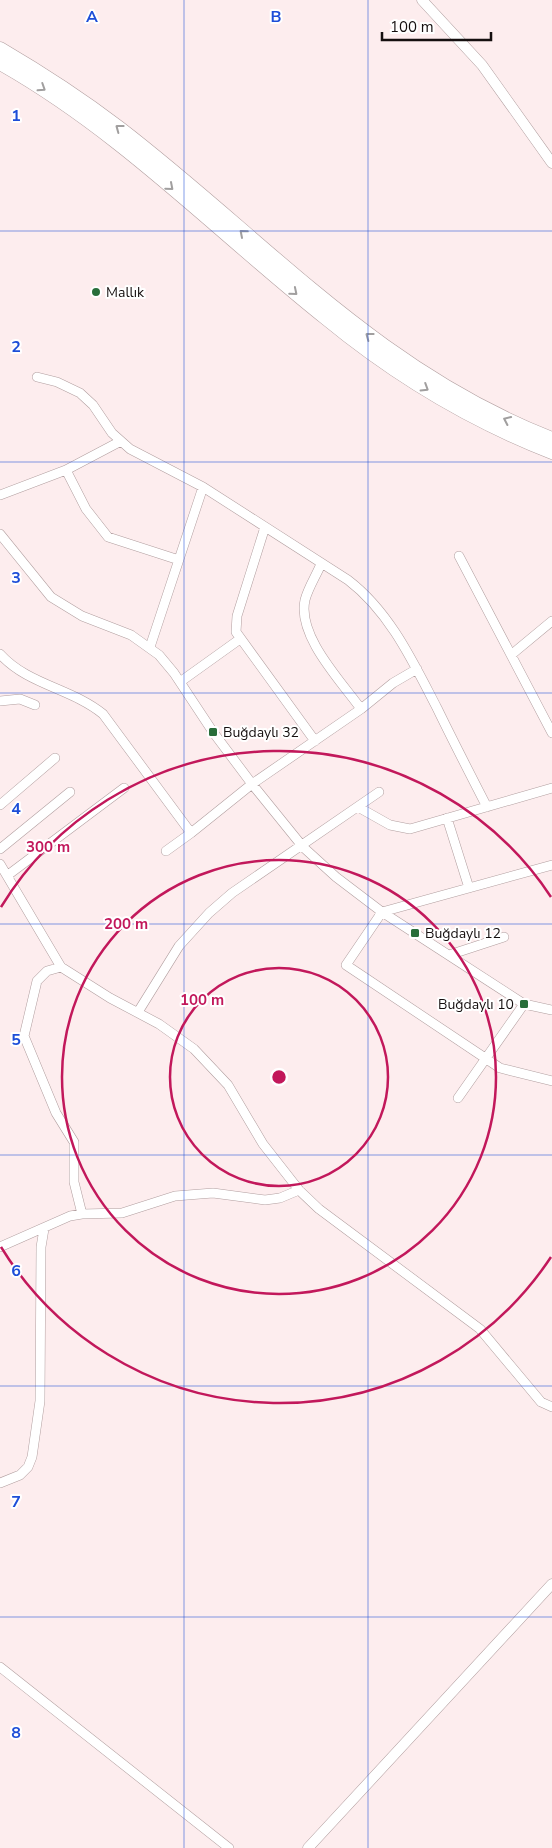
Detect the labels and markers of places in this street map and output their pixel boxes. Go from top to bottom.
place label: Mallık [106,283,145,302]
marker: Mallık [90,286,102,298]
place label: Buğdaylı 32 [223,723,299,742]
marker: Buğdaylı 32 [207,726,219,738]
place label: Buğdaylı 12 [425,924,501,943]
marker: Buğdaylı 12 [409,927,421,939]
place label: Buğdaylı 10 [438,995,514,1014]
marker: Buğdaylı 10 [518,998,530,1010]
centre of rings [270,1068,288,1086]

